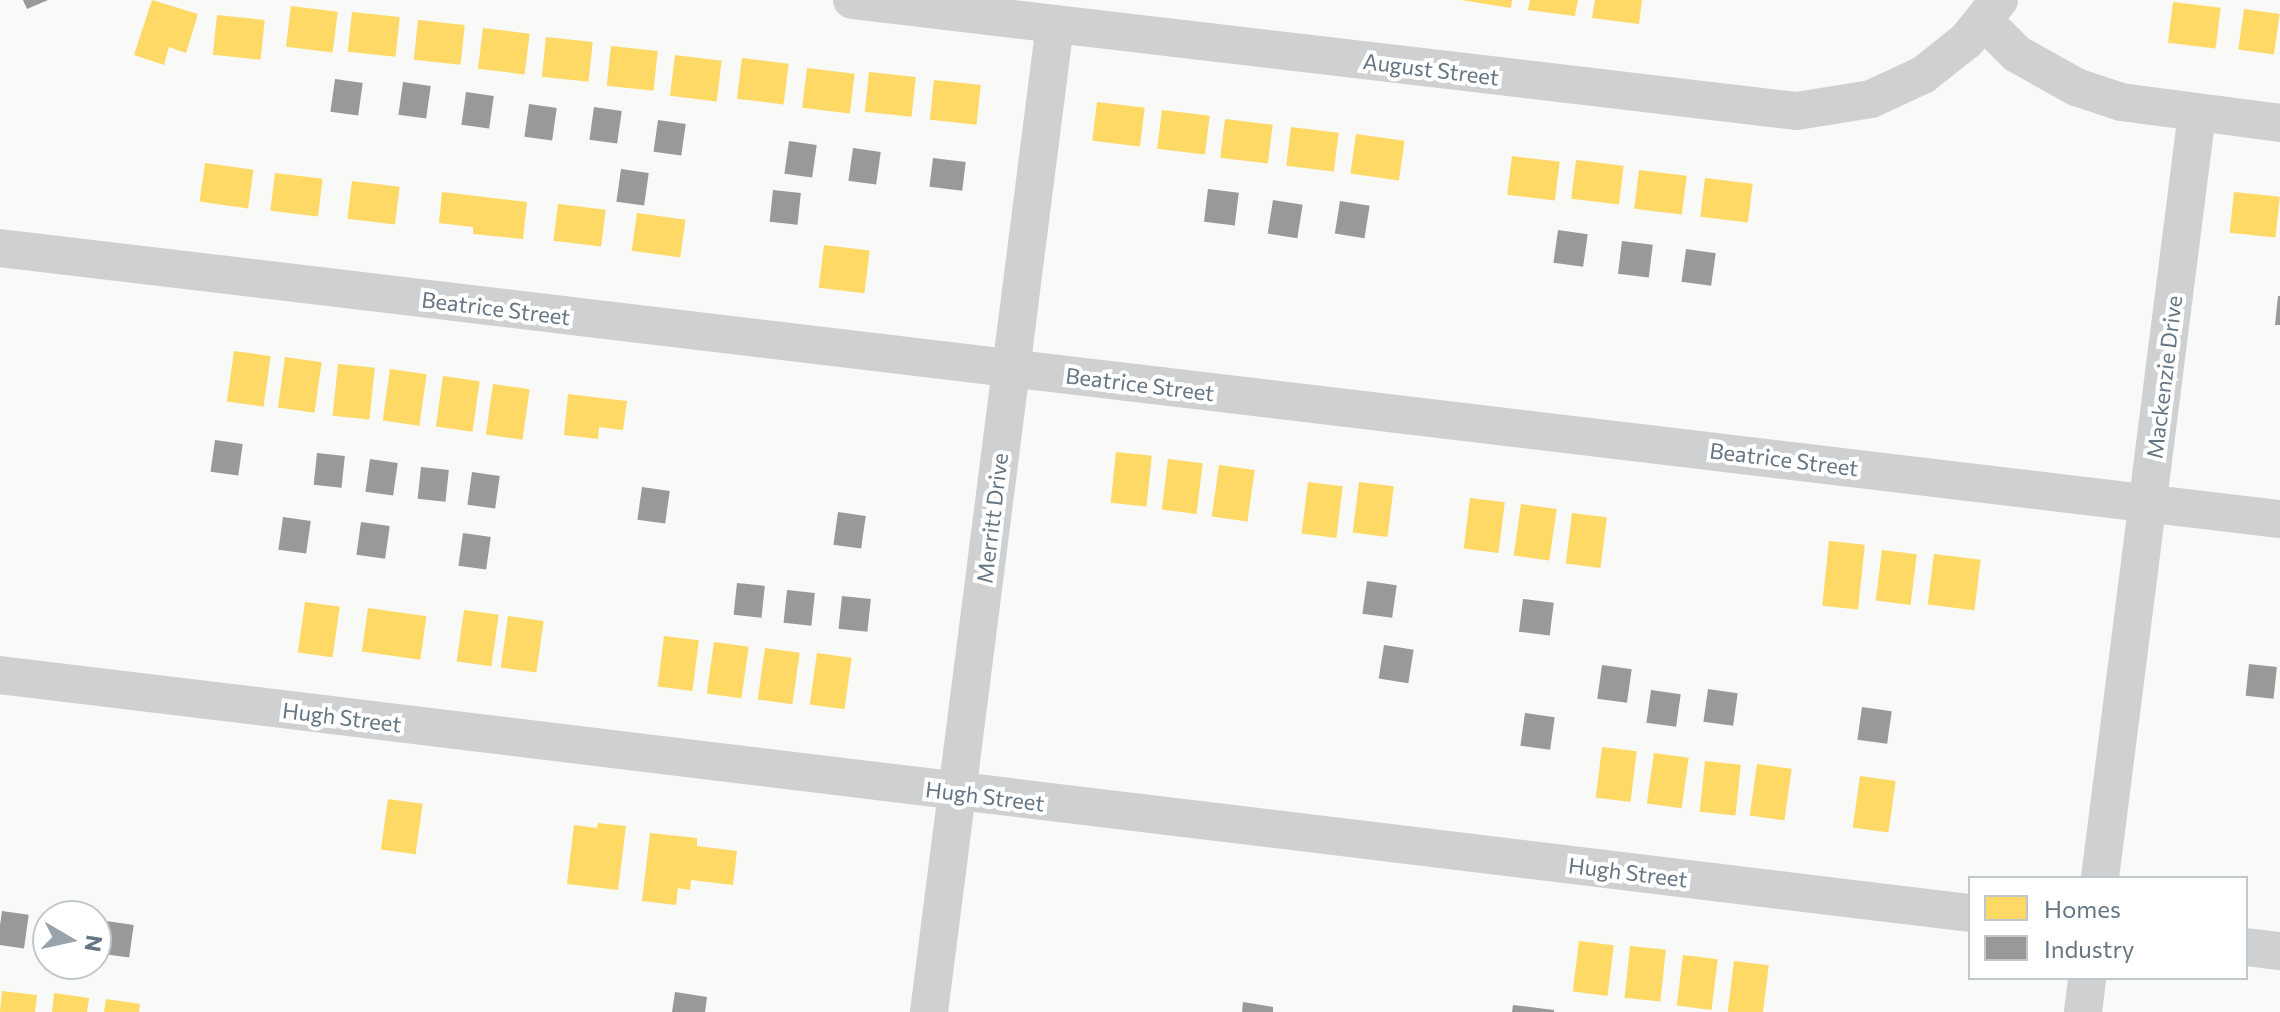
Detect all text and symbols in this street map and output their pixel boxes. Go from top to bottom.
street label: August Street [1361,48,1501,90]
street label: Beatrice Street [420,286,572,330]
street label: Mackenzie Drive [2141,294,2187,460]
street label: Beatrice Street [1064,362,1216,406]
street label: Beatrice Street [1708,437,1860,481]
street label: Merritt Drive [971,451,1013,585]
street label: Hugh Street [281,697,403,737]
street label: Hugh Street [924,776,1046,816]
street label: Hugh Street [1567,852,1689,892]
legend [1968,876,2248,980]
text: Homes [2044,894,2121,923]
north arrow [32,900,112,980]
text: N [80,933,109,954]
text: Industry [2044,934,2134,963]

